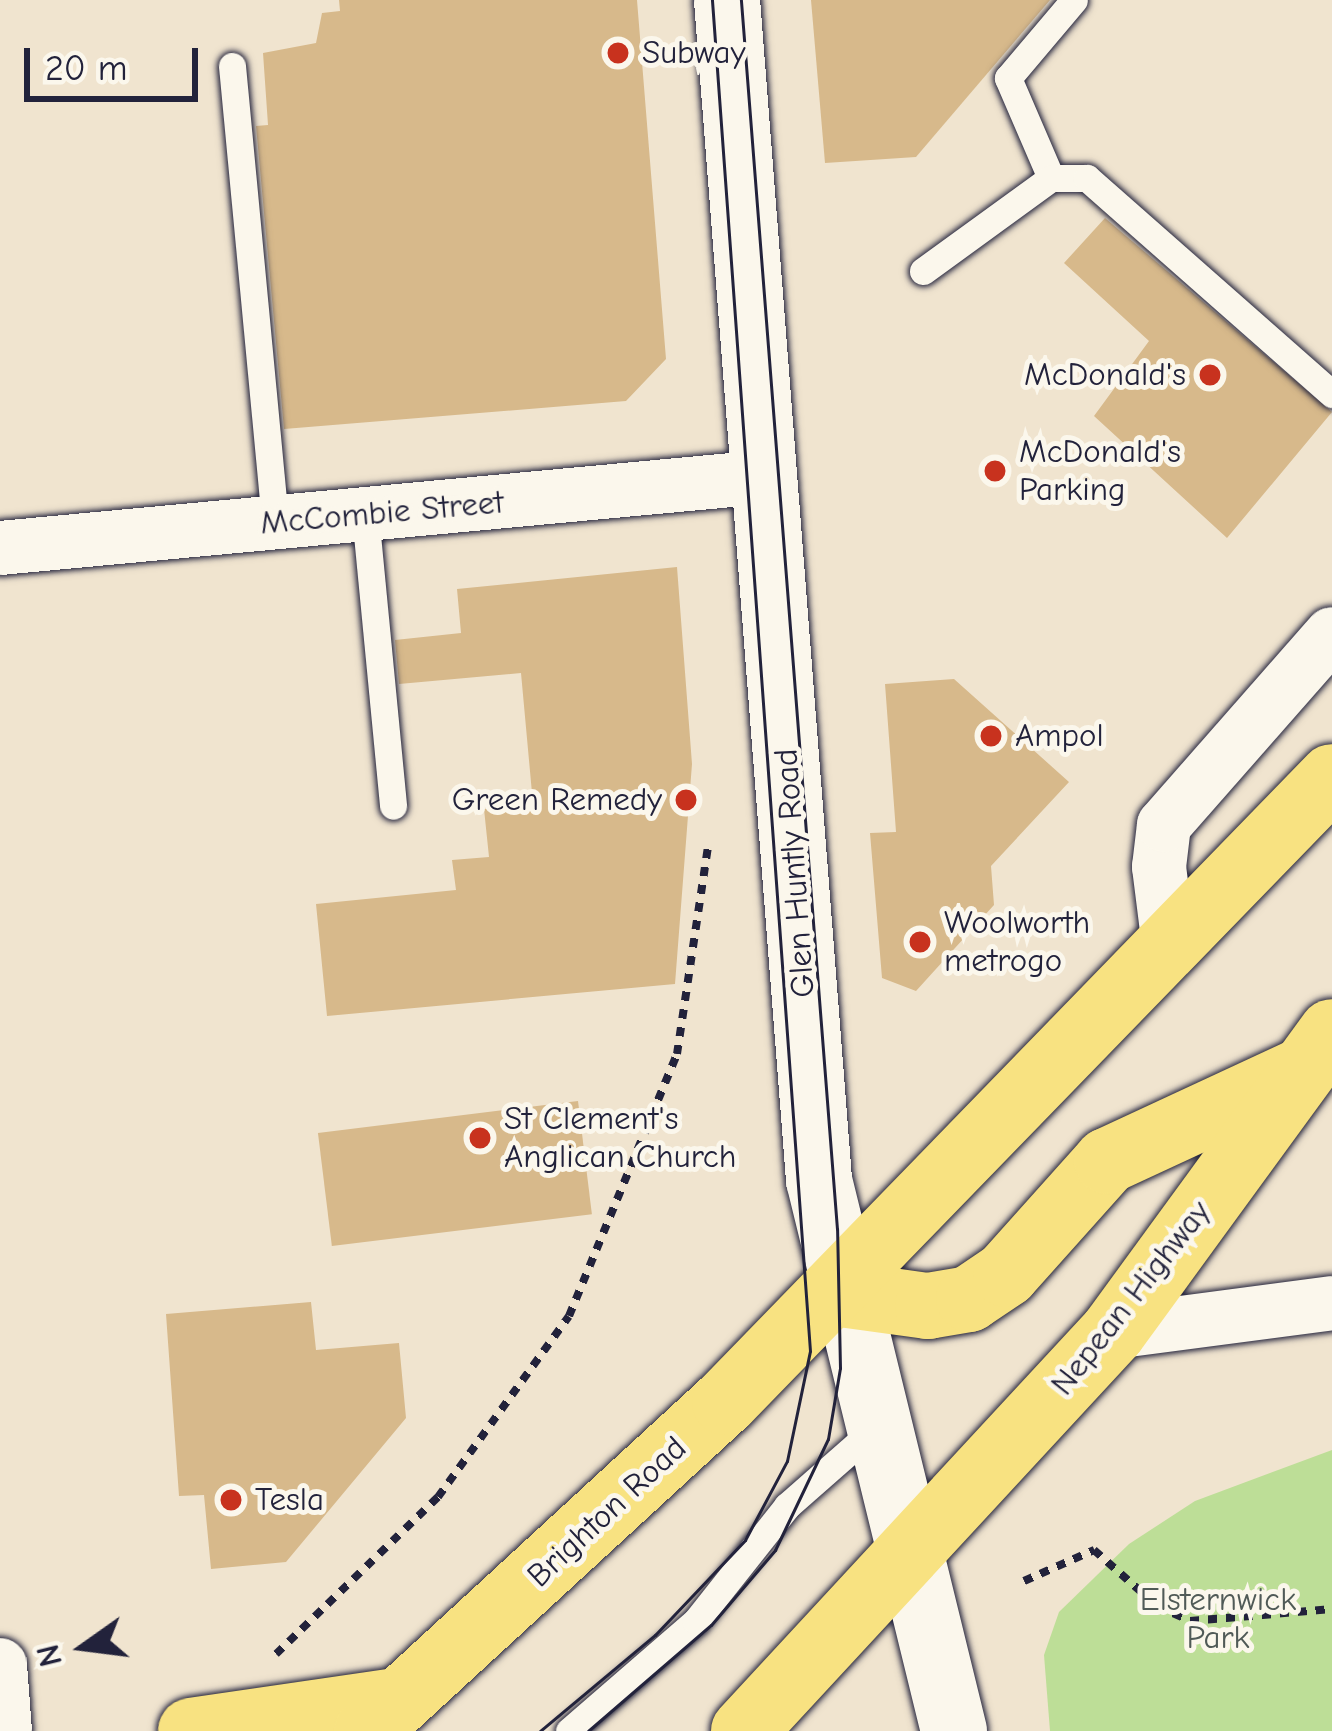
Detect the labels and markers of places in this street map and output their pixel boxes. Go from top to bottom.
place label: Subway [642,33,745,73]
marker: Subway [605,40,631,66]
place label: McDonald's [1024,355,1186,395]
marker: McDonald's [1197,362,1223,388]
place label: McDonald's Parking [1019,432,1181,510]
marker: McDonald's Parking [982,458,1008,484]
place label: Ampol [1015,716,1104,756]
marker: Ampol [978,723,1004,749]
place label: Green Remedy [452,780,662,820]
marker: Green Remedy [673,787,699,813]
place label: Woolworth metrogo [944,903,1090,981]
marker: Woolworth metrogo [907,929,933,955]
place label: St Clement's Anglican Church [504,1099,736,1177]
marker: St Clement's Anglican Church [467,1125,493,1151]
place label: Tesla [255,1480,324,1520]
marker: Tesla [218,1487,244,1513]

